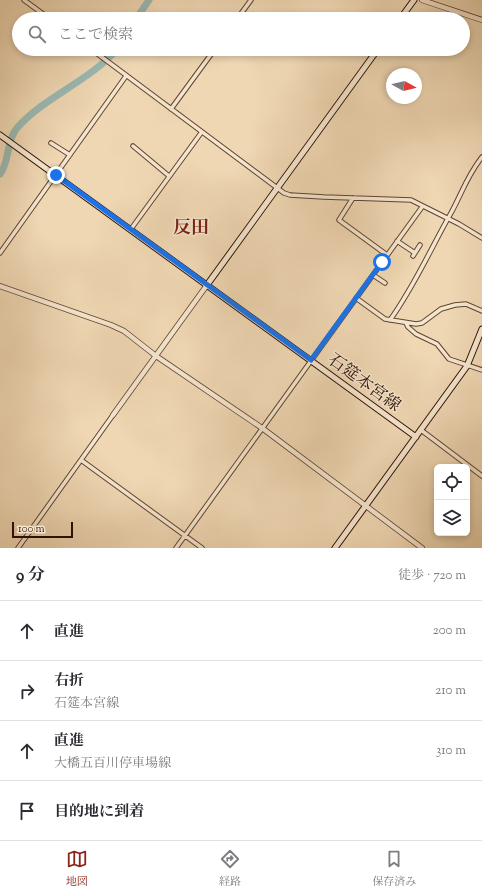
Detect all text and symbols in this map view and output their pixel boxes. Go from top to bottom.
search box [12,12,470,56]
icon: search [26,23,48,45]
text: ここで検索 [58,25,133,46]
north arrow [386,68,422,104]
route end [47,166,65,184]
district label: 反田 [173,216,209,242]
route start [373,253,391,271]
street label: 石筵本宮線 [322,349,405,418]
map controls [434,464,470,536]
button: locate [434,464,470,500]
button: layers [434,500,470,536]
scale bar [12,520,73,539]
text: 100 m [18,521,45,537]
text: 9 分 [16,564,45,588]
text: 徒歩 · 720 m [398,567,466,585]
icon: ahead [16,620,38,642]
text: 直進 [54,622,84,643]
text: 200 m [433,622,466,640]
text: 右折 [54,671,84,692]
icon: right [16,680,38,702]
text: 210 m [435,682,466,700]
text: 石筵本宮線 [54,695,119,713]
text: 直進 [54,731,84,752]
icon: ahead [16,740,38,762]
text: 310 m [436,742,466,760]
text: 大橋五百川停車場線 [54,755,171,773]
icon: arrive [16,800,38,822]
text: 目的地に到着 [54,802,144,823]
tab: 地図 [66,848,88,890]
tab: 経路 [219,848,241,890]
tab: 保存済み [372,848,416,890]

